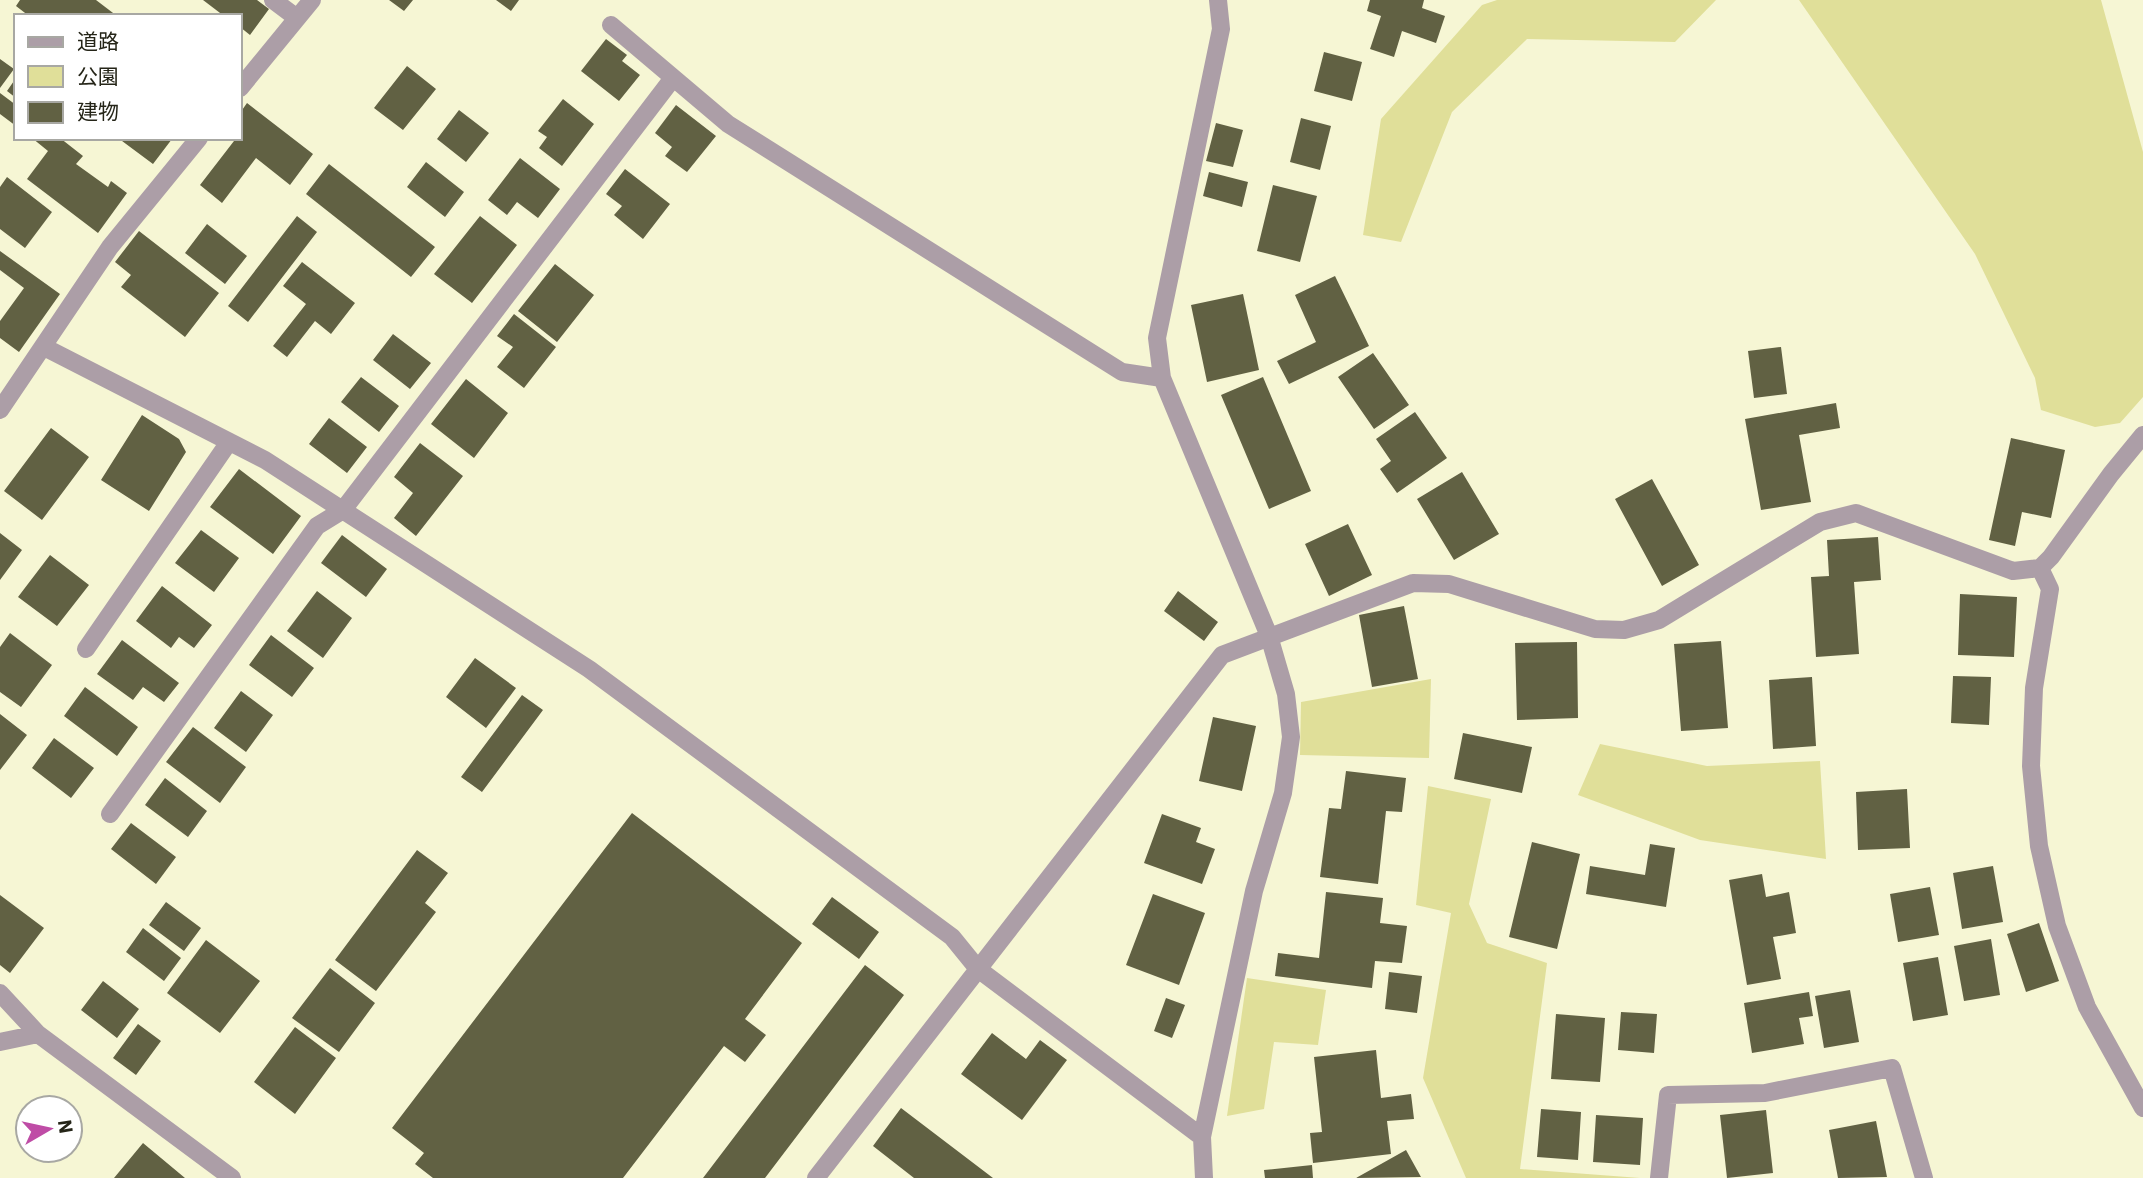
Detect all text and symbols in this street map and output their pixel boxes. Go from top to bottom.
legend [14,14,242,140]
text: 道路 [77,27,119,55]
text: 公園 [77,62,119,90]
text: 建物 [77,97,119,125]
north arrow [14,1094,84,1164]
text: N [53,1118,79,1135]

